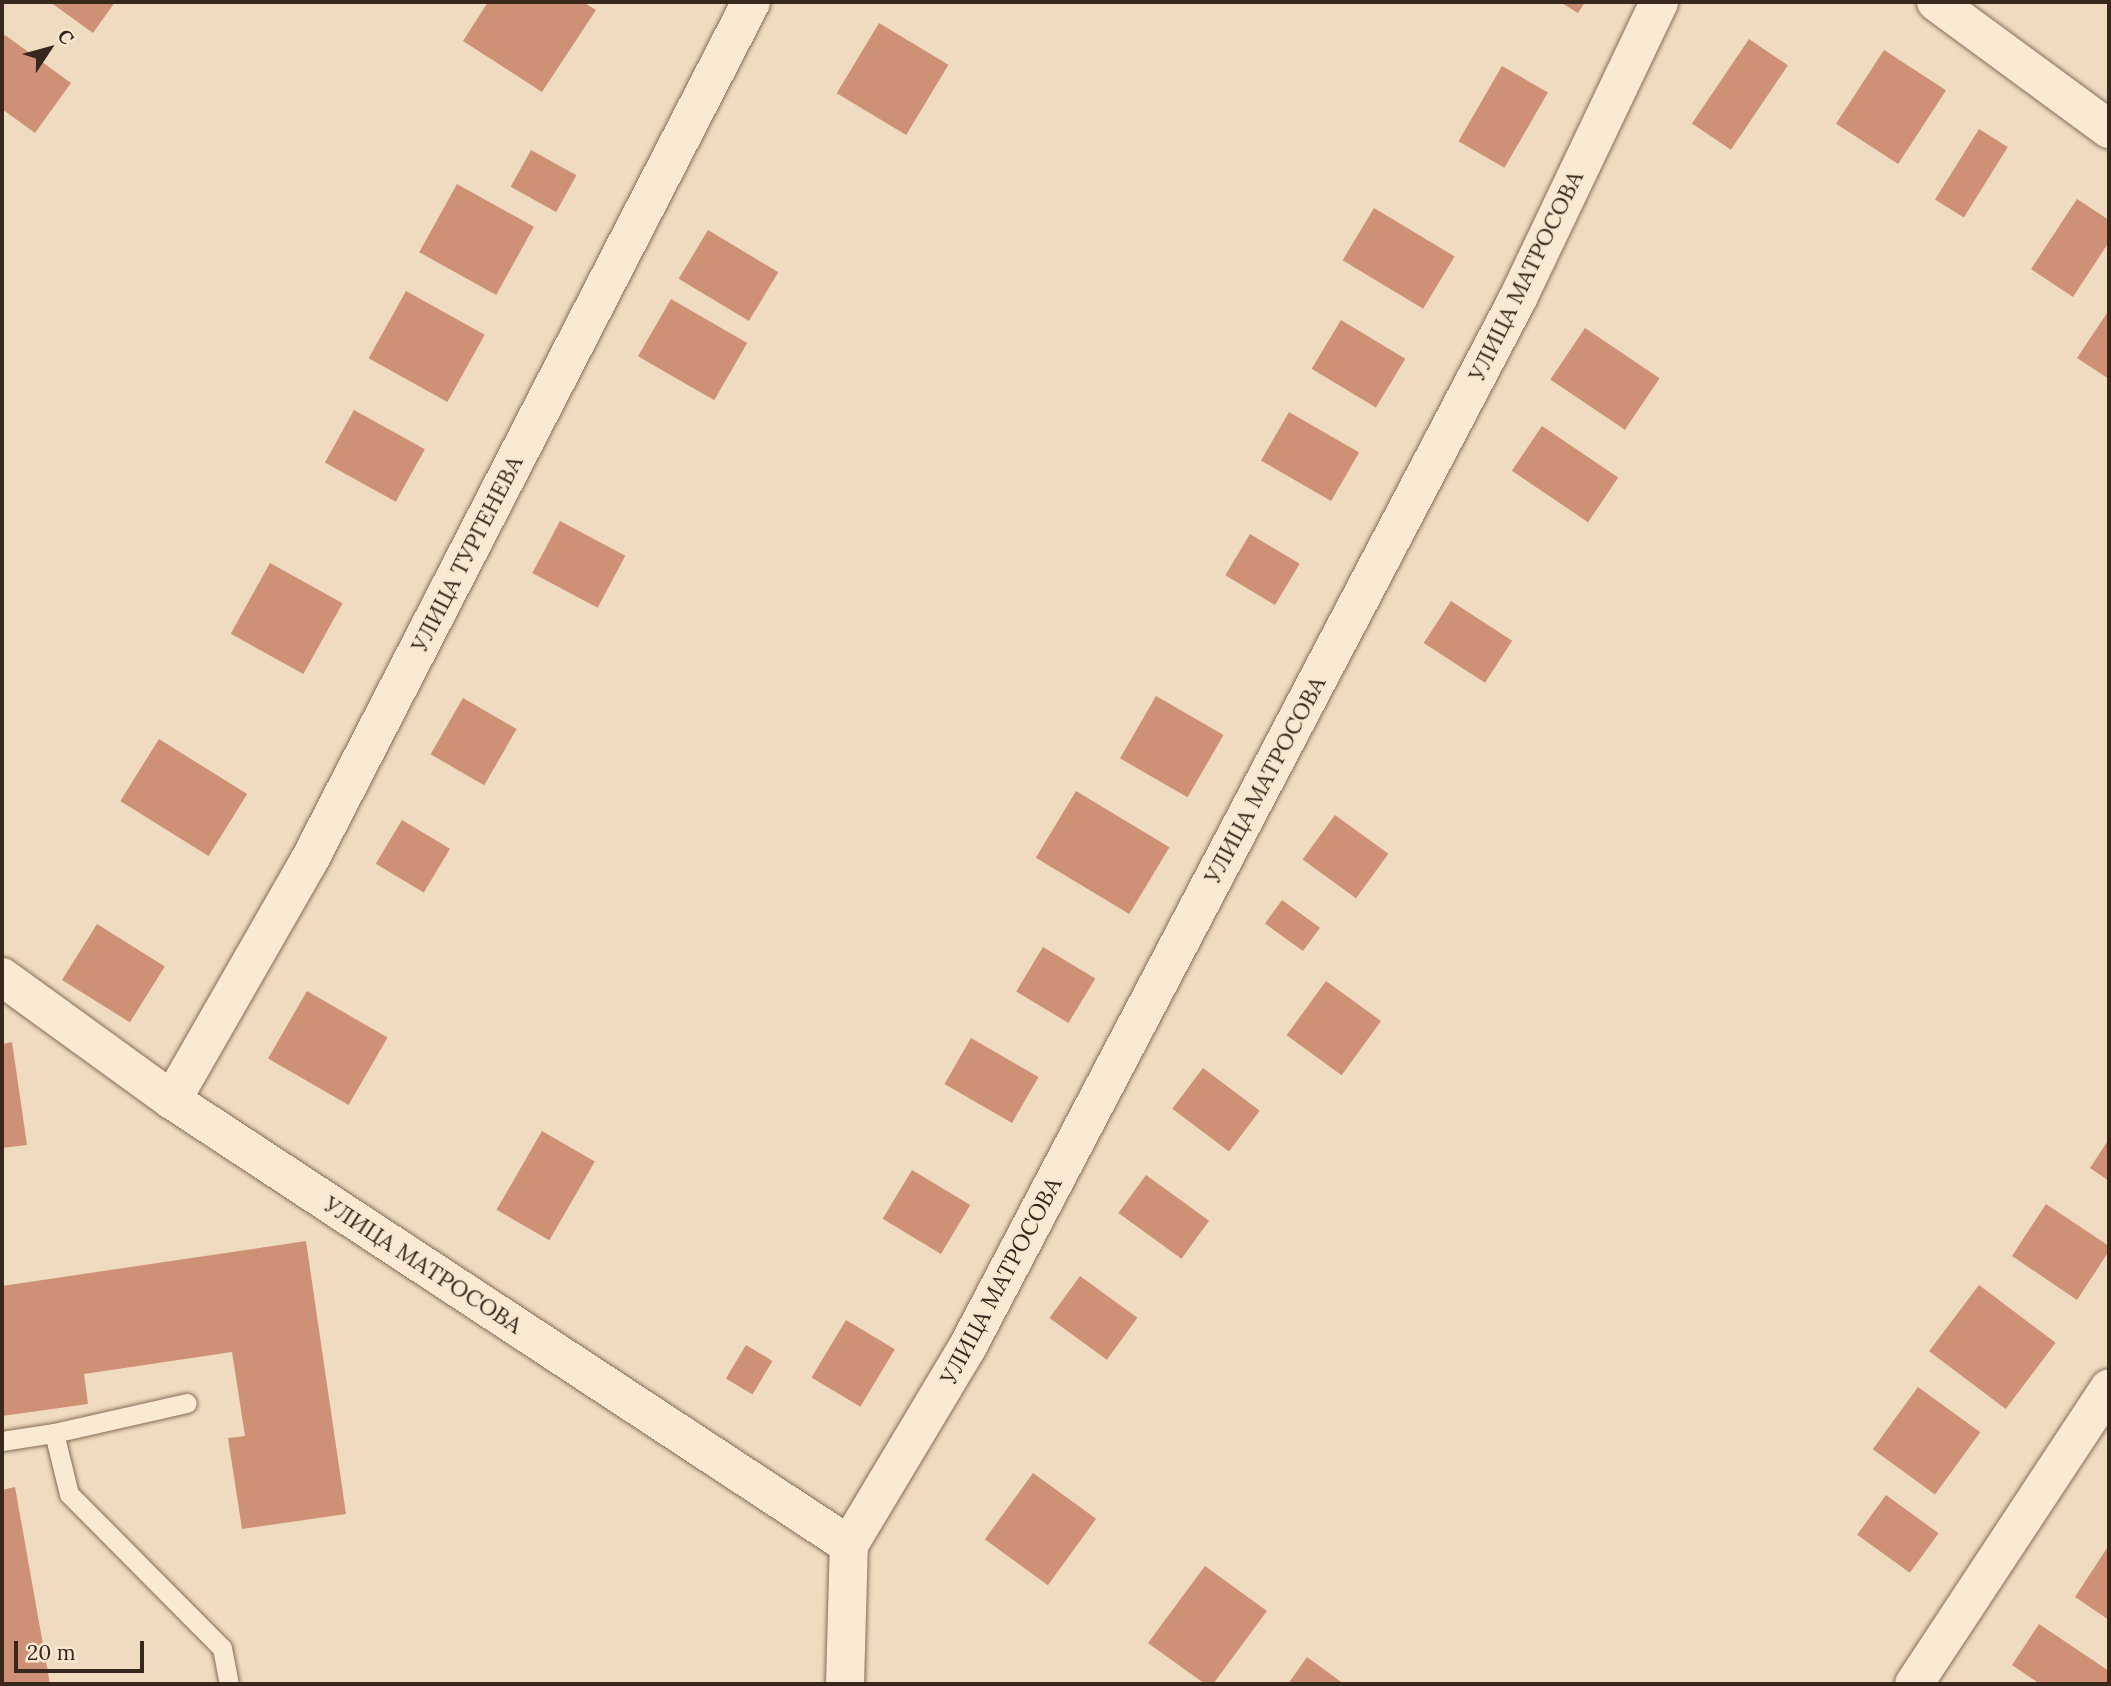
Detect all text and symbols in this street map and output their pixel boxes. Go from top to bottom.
north arrow [14,14,84,84]
text: С [52,24,80,49]
street label: УЛИЦА МАТРОСОВА [1463,166,1589,386]
street label: УЛИЦА ТУРГЕНЕВА [406,451,528,657]
street label: УЛИЦА МАТРОСОВА [1199,672,1331,888]
street label: УЛИЦА МАТРОСОВА [935,1173,1067,1389]
street label: УЛИЦА МАТРОСОВА [319,1191,527,1339]
scale bar [18,1626,147,1670]
text: 20 m [27,1639,76,1666]

